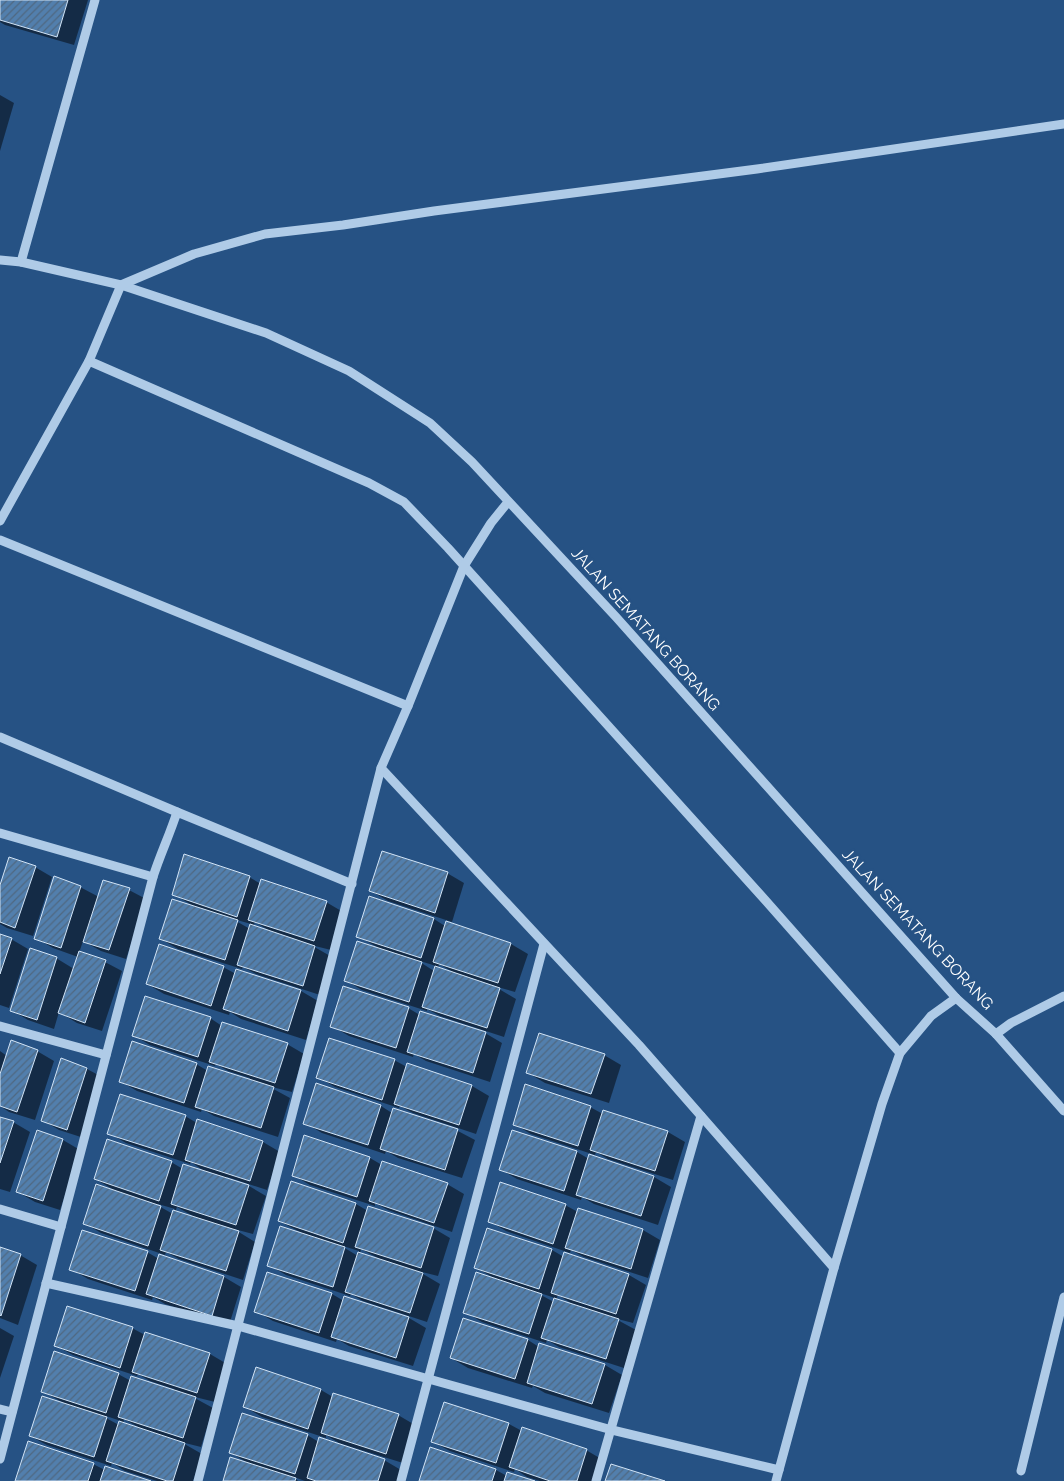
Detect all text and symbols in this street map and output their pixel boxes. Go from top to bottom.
street label: JALAN SEMATANG BORANG [568,543,724,715]
street label: JALAN SEMATANG BORANG [838,845,998,1013]

